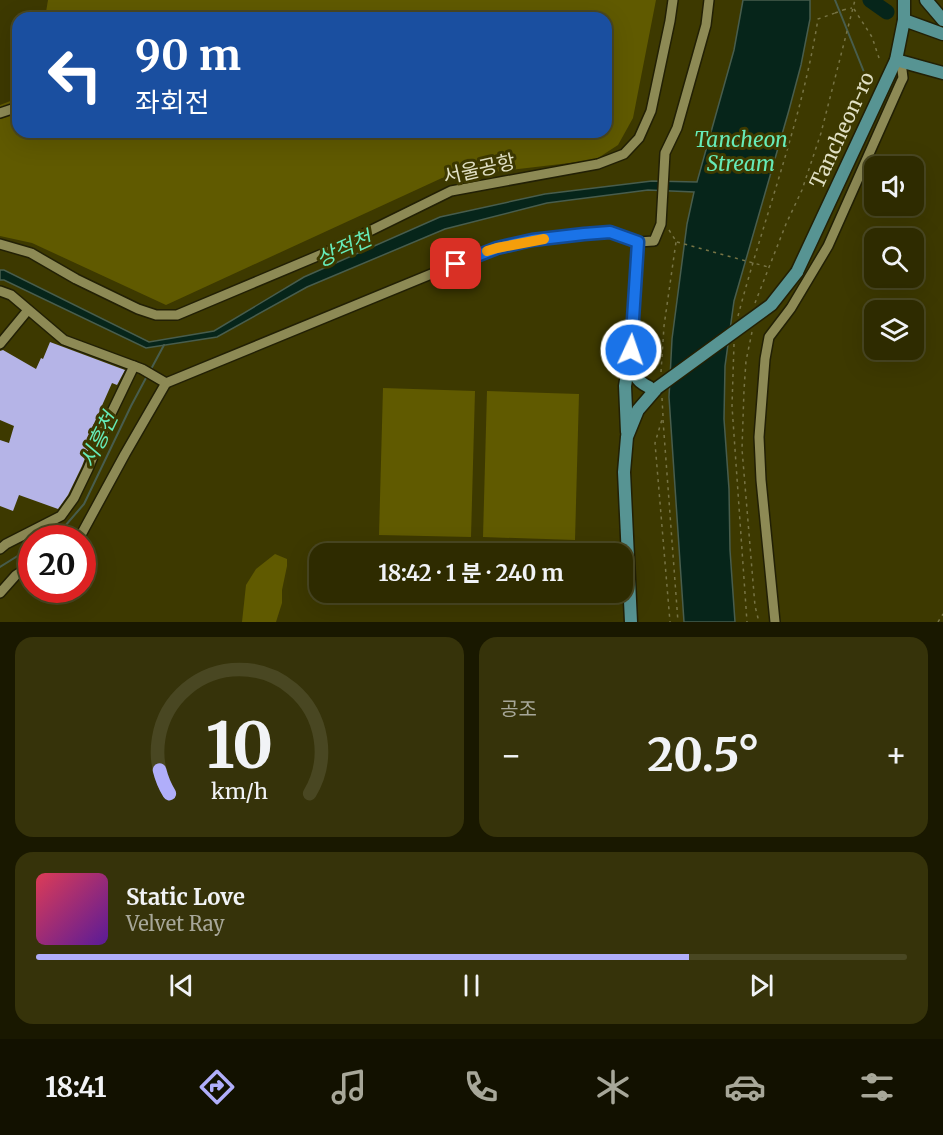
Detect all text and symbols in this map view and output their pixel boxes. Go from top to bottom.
text: 90 m [135,29,241,81]
icon: left [36,36,114,114]
street label: Tancheon-ro [804,68,879,192]
text: 좌회전 [135,85,210,119]
water label: Tancheon Stream [694,126,788,177]
street label: 서울공항 [440,148,518,189]
map controls [864,156,924,360]
button: sound [864,156,924,216]
water label: 상적천 [312,223,378,273]
button: search [864,228,924,288]
pin [430,238,481,289]
icon: arrive [439,247,472,280]
button: layers [864,300,924,360]
position arrow [599,318,663,382]
water label: 시흥천 [74,405,125,472]
speed limit sign: 20 [18,525,96,603]
text: 18:42 · 1 분 · 240 m [378,559,564,587]
text: 공조 [500,696,537,721]
text: 10 [206,707,273,785]
text: 20.5° [647,727,760,783]
text: − [500,735,522,776]
text: + [885,735,907,776]
text: km/h [211,778,268,805]
text: Static Love [126,883,245,911]
text: Velvet Ray [126,911,225,936]
icon: previous [165,969,198,1002]
icon: pause [455,969,488,1002]
icon: next [745,969,778,1002]
icon: directions [196,1066,238,1108]
icon: music [328,1066,370,1108]
icon: phone [460,1066,502,1108]
icon: climate [592,1066,634,1108]
icon: car [724,1066,766,1108]
icon: filters [856,1066,898,1108]
text: 18:41 [45,1070,107,1104]

